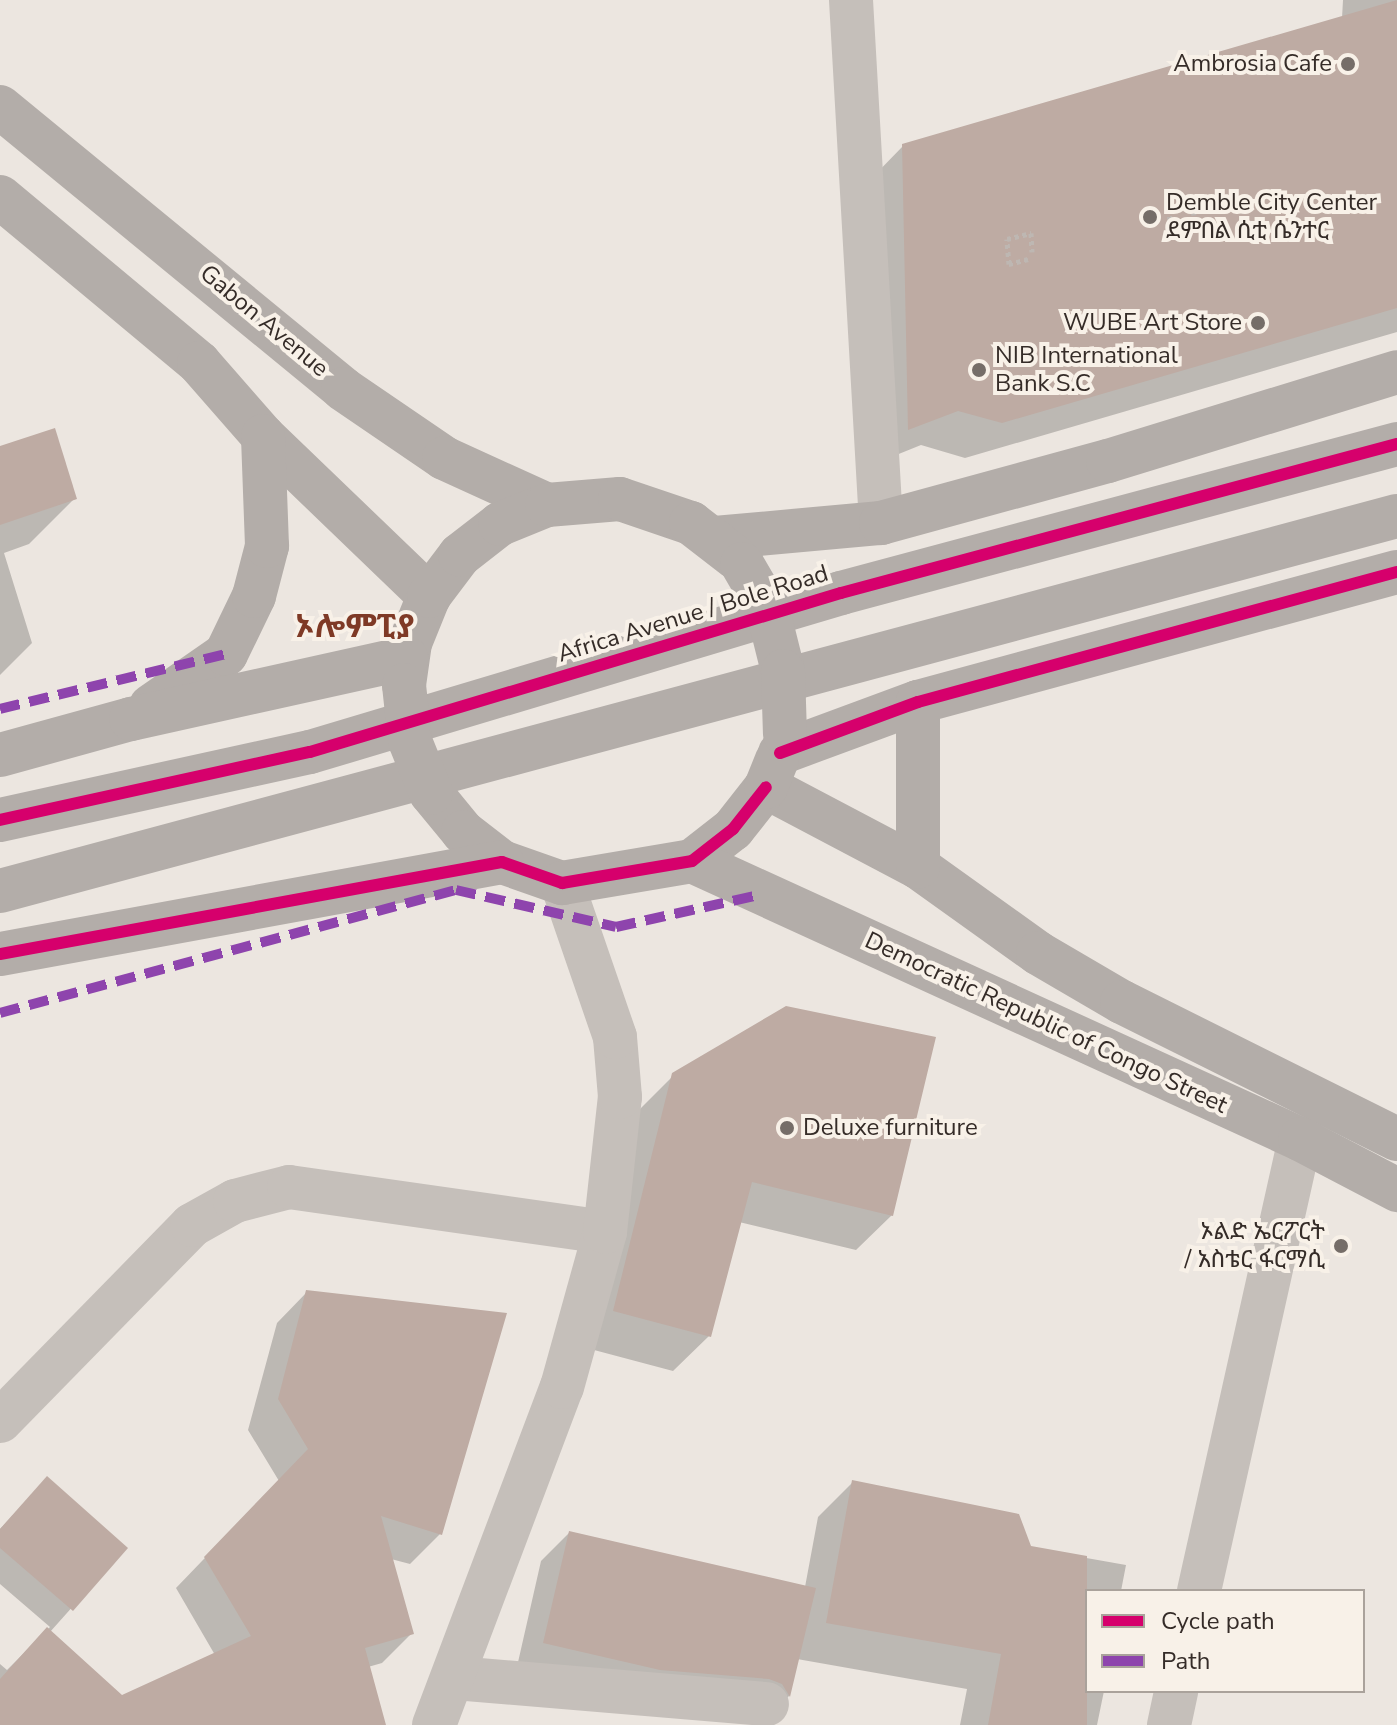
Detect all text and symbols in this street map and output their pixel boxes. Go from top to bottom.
place label: Ambrosia Cafe [1173,50,1332,78]
marker: Ambrosia Cafe [1339,55,1357,73]
place label: Demble City Center ደምበል ሲቲ ሴንተር [1166,189,1377,245]
marker: Demble City Center ደምበል ሲቲ ሴንተር [1141,208,1159,226]
street label: Gabon Avenue [194,259,334,383]
place label: WUBE Art Store [1063,309,1242,337]
marker: WUBE Art Store [1249,314,1267,332]
place label: NIB International Bank S.C [995,342,1178,398]
marker: NIB International Bank S.C [970,361,988,379]
street label: Africa Avenue / Bole Road [554,559,832,669]
district label: ኦሎምፒያ [296,608,414,646]
street label: Democratic Republic of Congo Street [860,926,1232,1120]
place label: Deluxe furniture [803,1114,978,1142]
marker: Deluxe furniture [778,1119,796,1137]
place label: ኦልድ ኤርፖርት / አስቴር ፋርማሲ [1185,1218,1325,1274]
marker: ኦልድ ኤርፖርት / አስቴር ፋርማሲ [1332,1237,1350,1255]
legend [1085,1589,1365,1693]
text: Cycle path [1161,1605,1275,1637]
text: Path [1161,1645,1210,1677]

